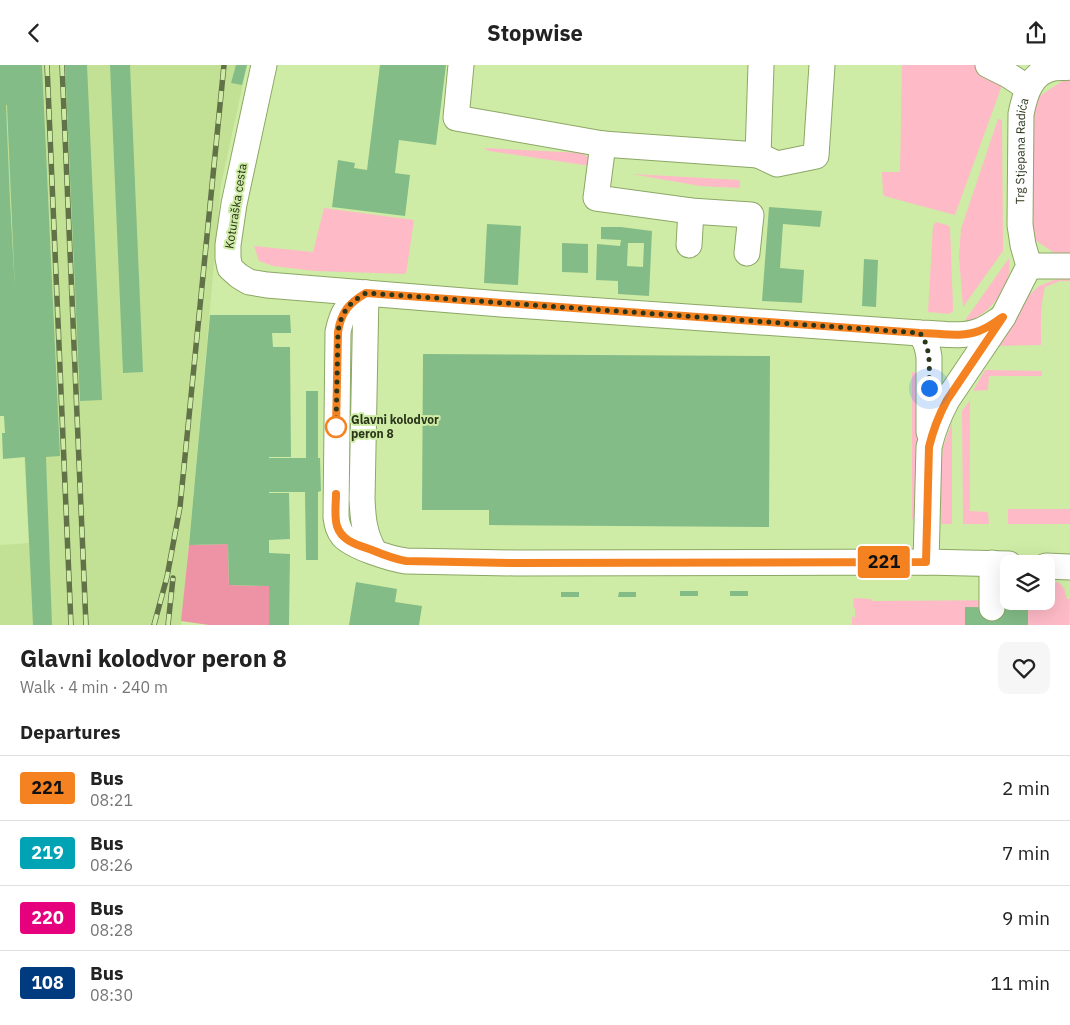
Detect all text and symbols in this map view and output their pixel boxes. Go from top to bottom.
text: Stopwise [487,18,583,47]
icon: back [20,19,48,47]
icon: share [1022,19,1050,47]
street label: Trg Stjepana Radića [1012,95,1032,204]
street label: Koturaška cesta [221,162,250,250]
your location [917,376,942,401]
place label: Glavni kolodvor peron 8 [351,412,439,441]
marker: Glavni kolodvor peron 8 [325,416,347,438]
line badge: 221 [855,546,913,578]
text: 221 [868,550,900,573]
map controls [1000,555,1055,610]
button: layers [1000,555,1055,610]
text: Glavni kolodvor peron 8 [20,642,287,674]
button: heart [998,642,1050,694]
text: Walk · 4 min · 240 m [20,677,168,697]
text: Departures [20,720,120,744]
text: Bus [90,766,124,790]
text: 221 [31,776,64,799]
text: 2 min [1002,776,1050,800]
text: 08:21 [90,790,133,810]
text: Bus [90,831,124,855]
text: 219 [31,841,64,864]
text: 7 min [1002,841,1050,865]
text: 08:26 [90,855,133,875]
text: Bus [90,896,124,920]
text: 220 [31,906,64,929]
text: 9 min [1002,906,1050,930]
text: 08:28 [90,920,133,940]
text: Bus [90,961,124,985]
text: 108 [31,971,64,994]
text: 11 min [991,971,1050,995]
text: 08:30 [90,985,133,1005]

